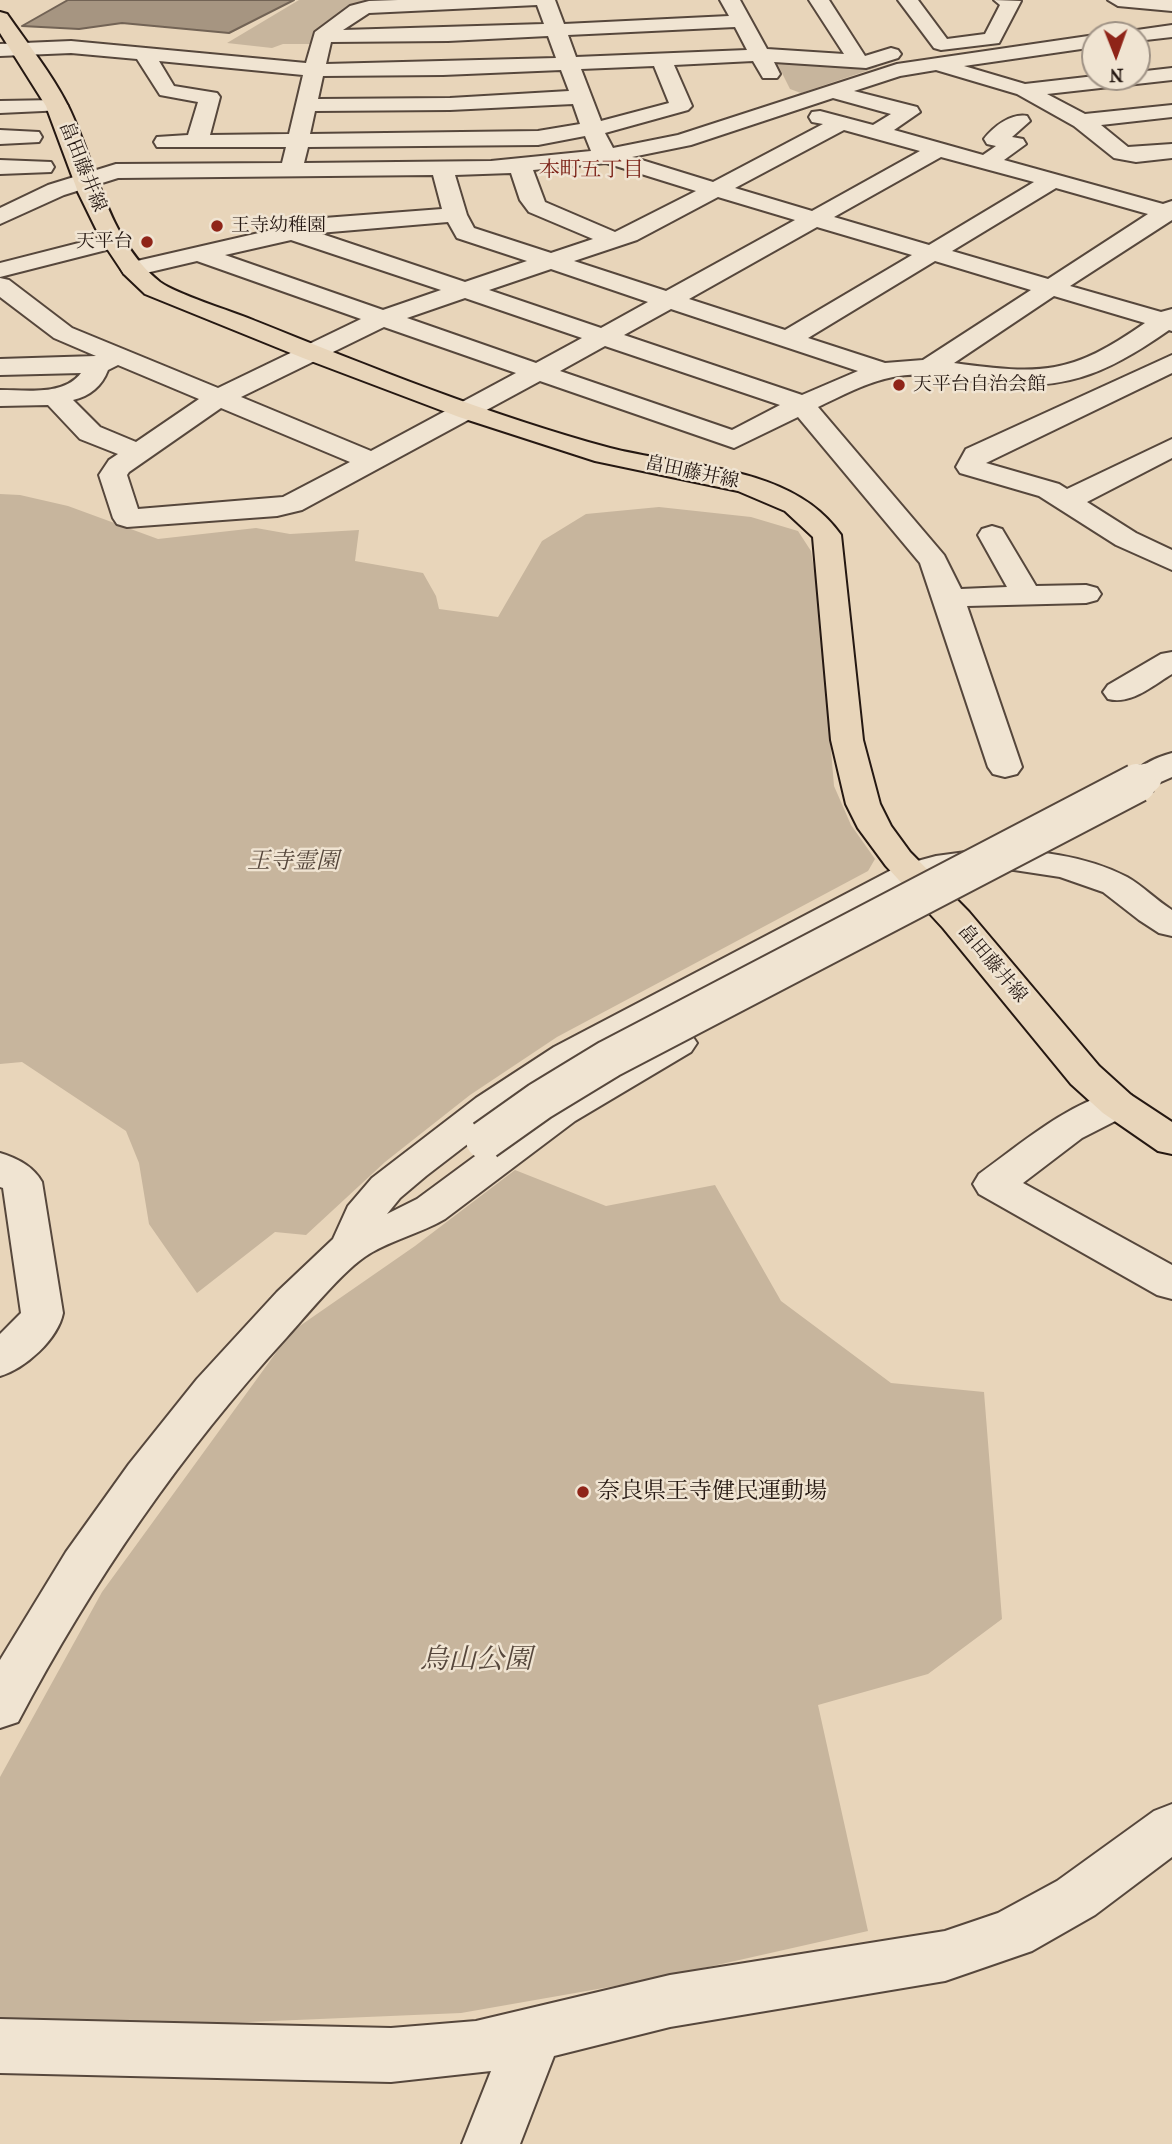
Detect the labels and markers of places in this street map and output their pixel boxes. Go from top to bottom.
place label: 王寺幼稚園 [231,215,326,237]
marker: 王寺幼稚園 [209,218,225,234]
place label: 天平台 [76,231,133,253]
marker: 天平台 [139,234,155,250]
place label: 天平台自治会館 [913,374,1046,396]
marker: 天平台自治会館 [891,377,907,393]
place label: 奈良県王寺健民運動場 [597,1478,827,1506]
marker: 奈良県王寺健民運動場 [575,1484,591,1500]

